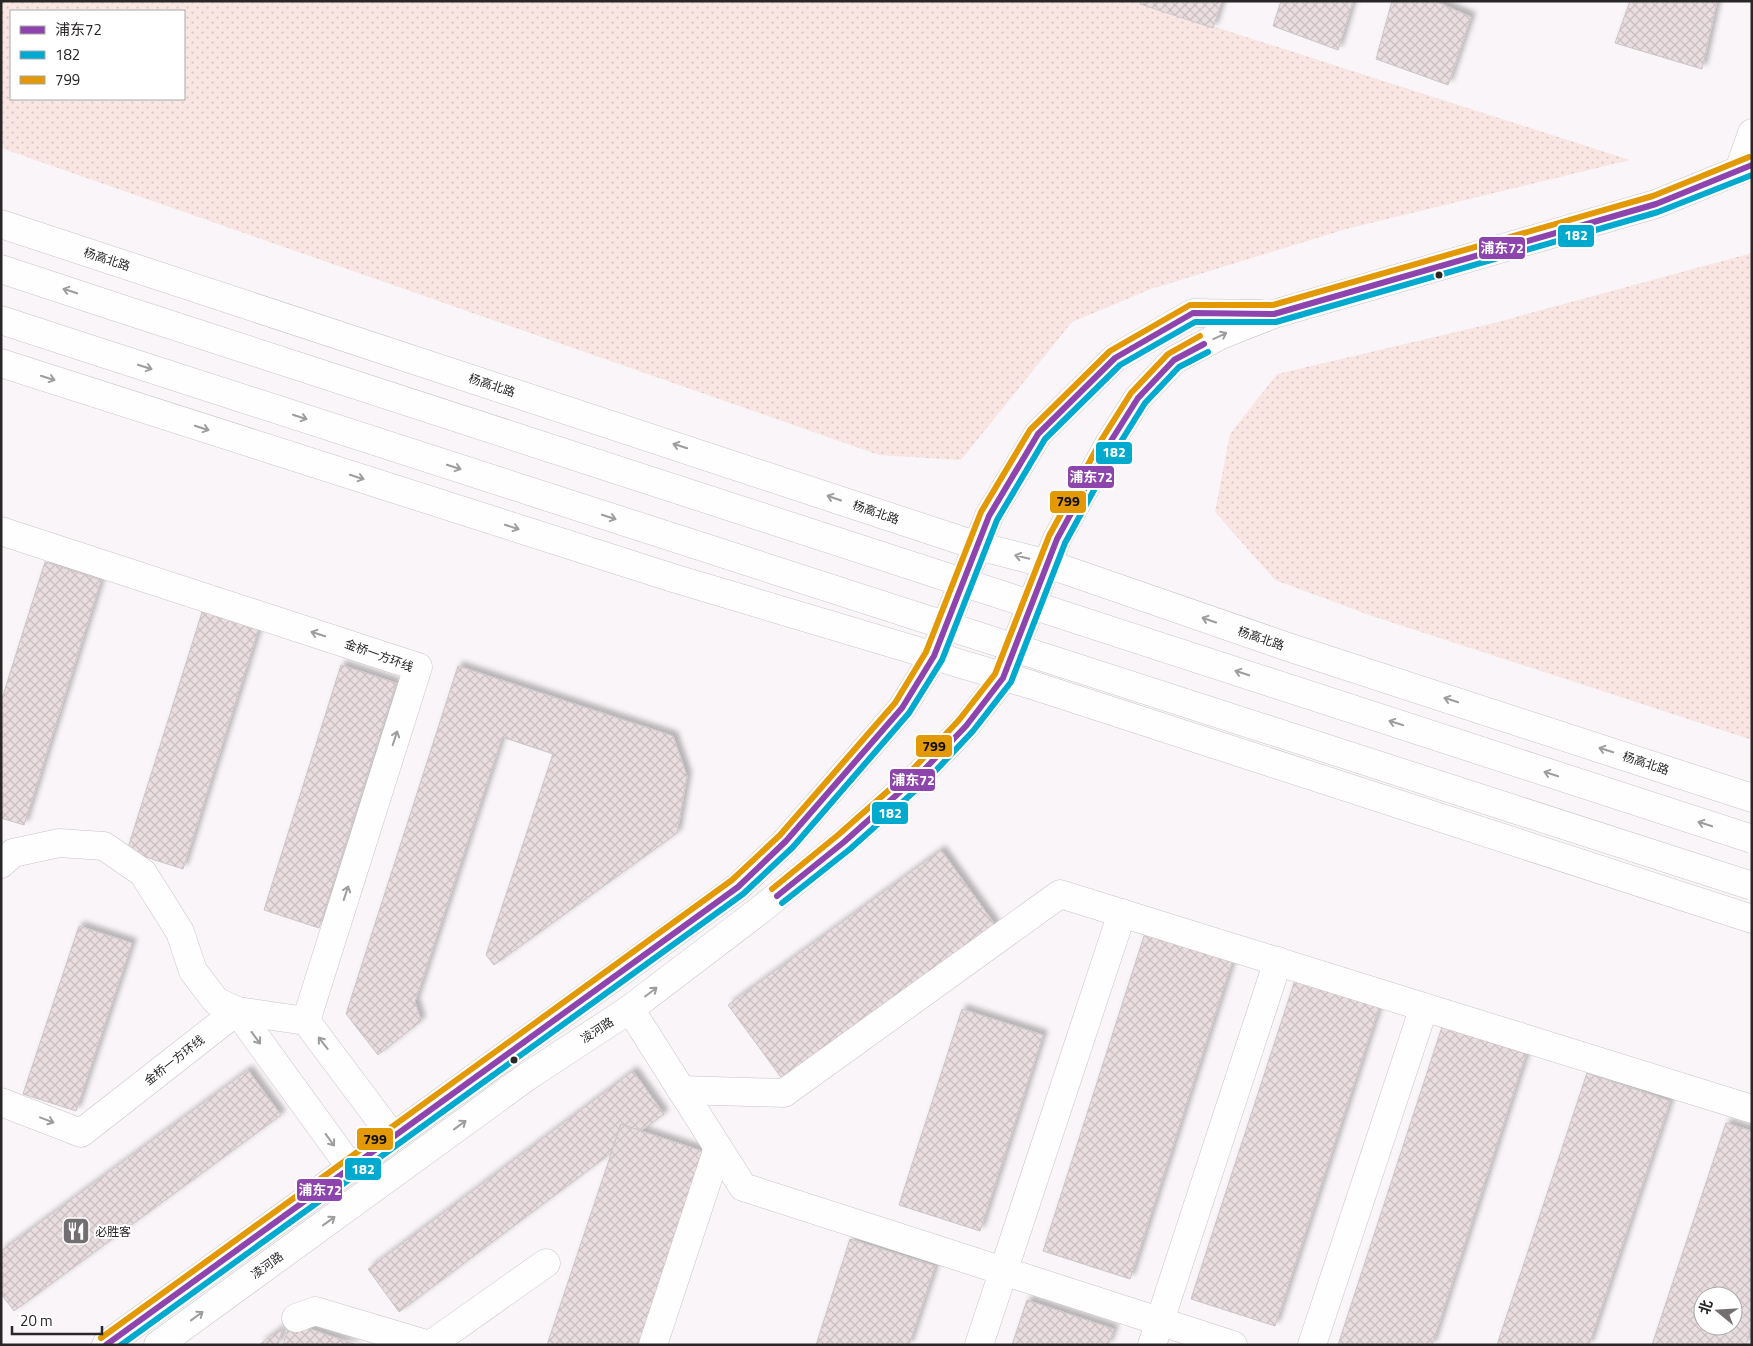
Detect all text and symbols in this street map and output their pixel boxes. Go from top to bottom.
legend [10,10,185,100]
text: 浦东72 [55,18,102,41]
text: 182 [55,43,80,66]
text: 799 [55,68,80,91]
line badge: 182 [1557,224,1595,248]
text: 182 [1564,224,1588,245]
line badge: 浦东72 [1478,236,1526,260]
text: 浦东72 [1480,237,1524,258]
street label: 杨高北路 [81,243,133,275]
unlabelled marker [1434,270,1444,280]
one-way arrow [62,286,78,296]
one-way arrow [1213,331,1228,341]
one-way arrow [137,363,153,373]
street label: 杨高北路 [466,369,518,401]
one-way arrow [39,374,55,383]
one-way arrow [291,413,307,423]
one-way arrow [194,423,210,433]
one-way arrow [672,441,688,451]
line badge: 182 [1095,441,1133,465]
text: 182 [1102,441,1126,462]
one-way arrow [446,463,462,473]
line badge: 浦东72 [1067,465,1115,489]
text: 浦东72 [1069,466,1113,487]
one-way arrow [349,473,365,482]
line badge: 799 [1049,490,1087,514]
text: 799 [1056,490,1080,511]
one-way arrow [826,492,842,502]
street label: 杨高北路 [850,495,902,529]
one-way arrow [601,513,617,523]
one-way arrow [504,522,520,532]
one-way arrow [1014,552,1030,561]
one-way arrow [1202,615,1217,624]
street label: 杨高北路 [1235,621,1287,655]
one-way arrow [310,629,326,638]
street label: 金桥一方环线 [342,634,416,676]
one-way arrow [1235,668,1250,677]
one-way arrow [1444,694,1460,704]
one-way arrow [1389,718,1405,728]
one-way arrow [391,730,401,746]
line badge: 799 [915,734,953,758]
text: 799 [922,735,946,756]
one-way arrow [1598,745,1614,754]
street label: 杨高北路 [1620,747,1672,779]
line badge: 浦东72 [889,768,936,792]
one-way arrow [1543,768,1559,778]
text: 浦东72 [891,769,935,790]
line badge: 182 [871,801,909,825]
text: 182 [878,802,902,823]
one-way arrow [1698,819,1714,828]
one-way arrow [342,885,352,901]
one-way arrow [644,987,657,998]
street label: 凌河路 [577,1012,617,1048]
street label: 金桥一方环线 [140,1030,208,1090]
one-way arrow [251,1031,261,1045]
one-way arrow [318,1036,328,1050]
unlabelled marker [509,1055,519,1065]
one-way arrow [39,1116,54,1125]
one-way arrow [453,1120,467,1130]
line badge: 799 [356,1127,394,1151]
text: 799 [363,1128,387,1149]
one-way arrow [325,1133,335,1147]
line badge: 182 [344,1157,382,1181]
text: 182 [351,1158,375,1179]
line badge: 浦东72 [296,1178,343,1202]
text: 浦东72 [298,1179,342,1200]
restaurant icon: 必胜客 [61,1216,91,1246]
one-way arrow [322,1216,336,1226]
place label: 必胜客 [95,1222,131,1241]
street label: 凌河路 [247,1247,287,1283]
north arrow [1693,1286,1743,1336]
text: 北 [1693,1297,1717,1317]
scale bar [12,1304,102,1336]
text: 20 m [20,1309,53,1332]
one-way arrow [190,1311,204,1321]

